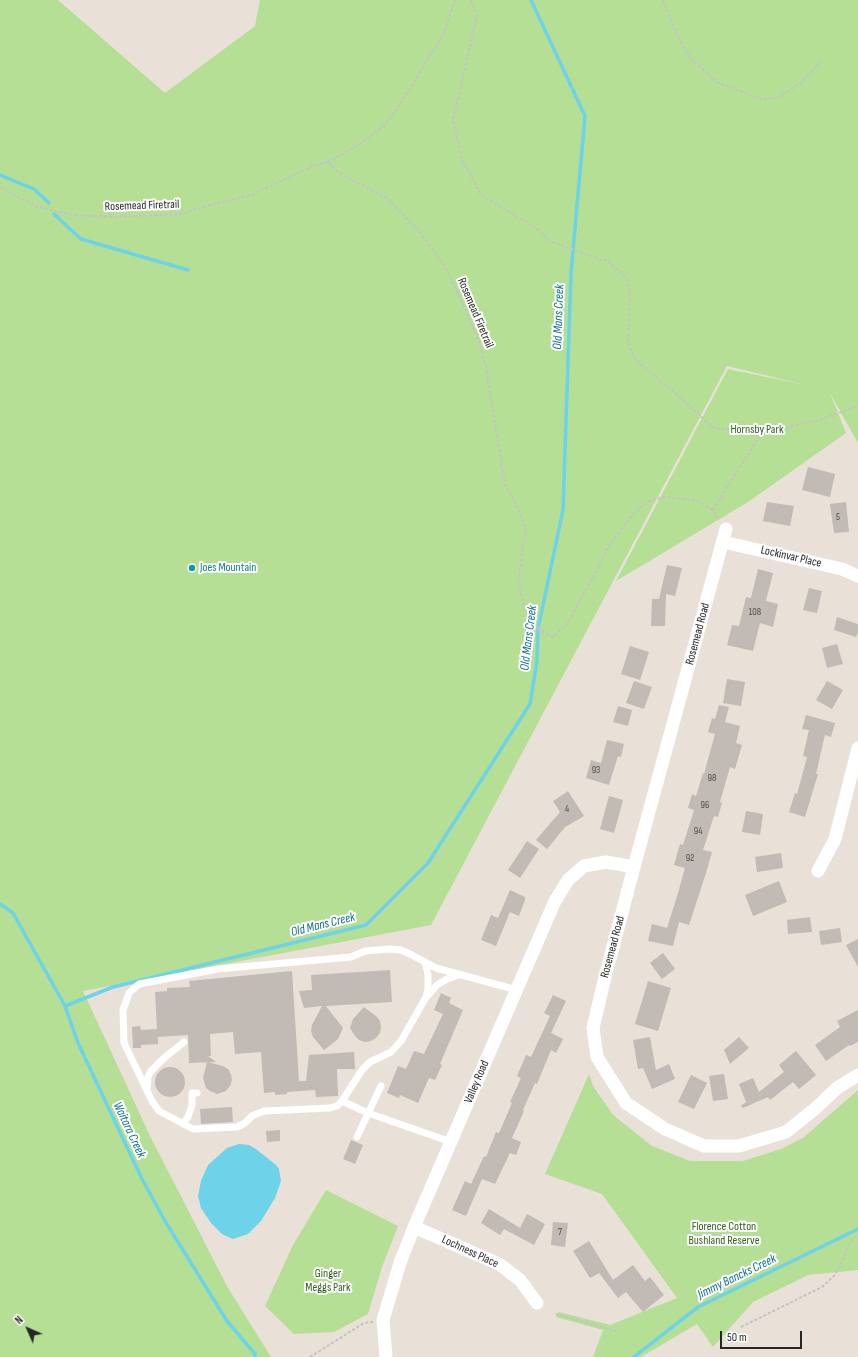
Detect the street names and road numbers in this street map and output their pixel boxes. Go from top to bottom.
street label: Rosemead Firetrail [104,198,180,214]
street label: Rosemead Firetrail [454,276,496,350]
street label: Lockinvar Place [759,543,823,571]
street label: Rosemead Road [683,601,713,667]
street label: Rosemead Road [598,914,628,980]
street label: Valley Road [462,1058,492,1106]
street label: Lochness Place [439,1233,501,1271]

